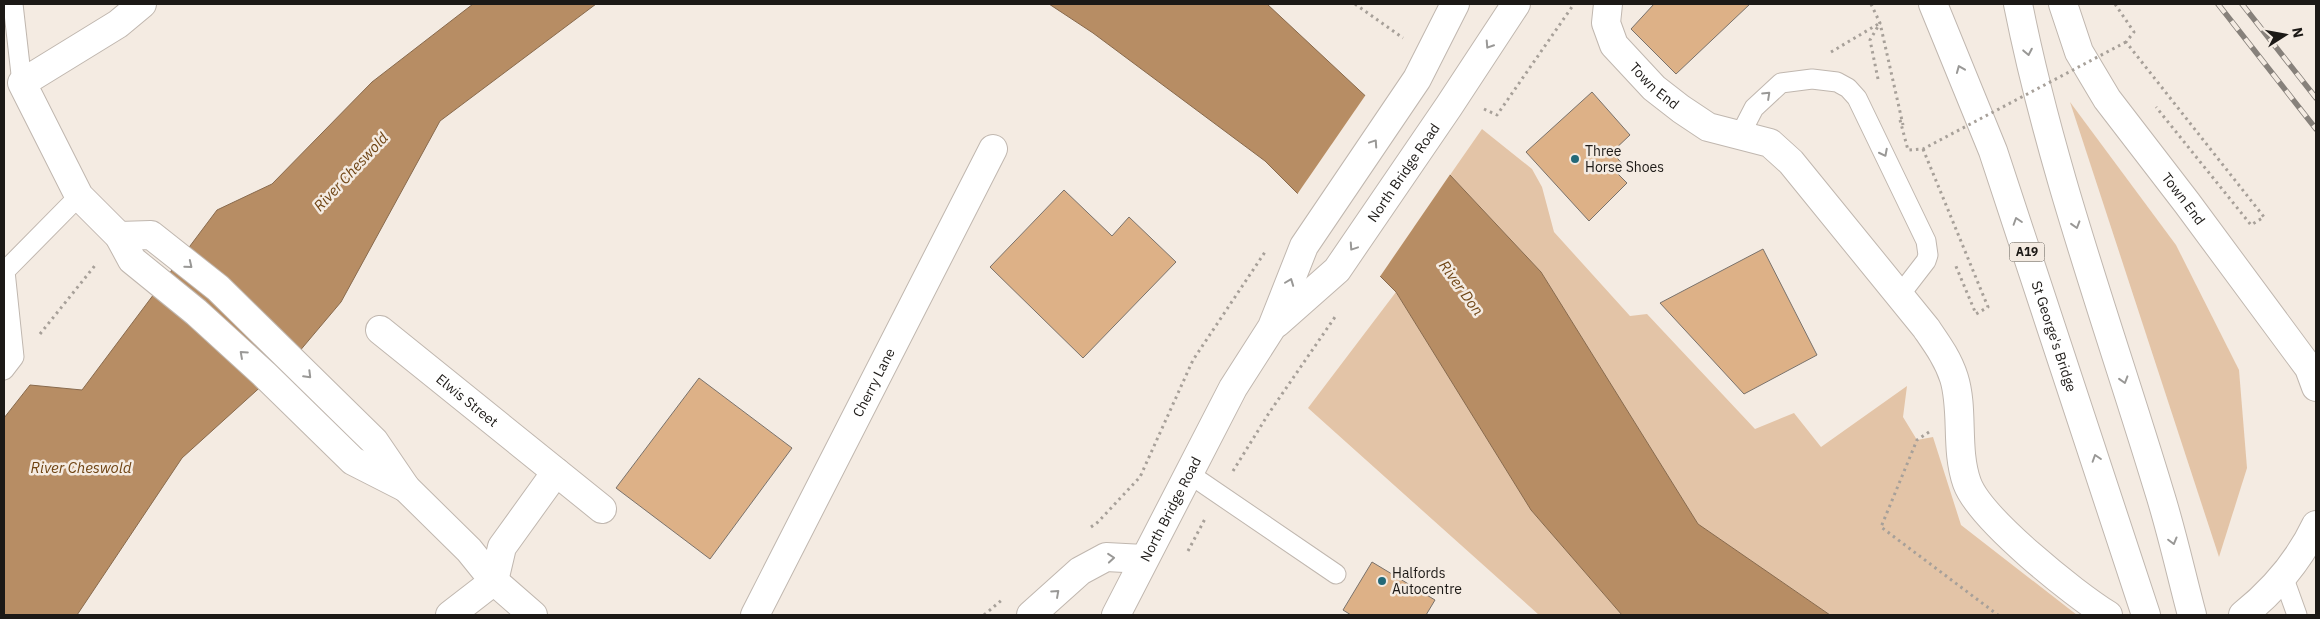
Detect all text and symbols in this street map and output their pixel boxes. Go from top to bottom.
north arrow [2260,10,2310,60]
text: N [2288,26,2308,39]
one-way arrow [1486,39,1495,48]
one-way arrow [2022,47,2032,56]
street label: Town End [1626,59,1683,113]
one-way arrow [1956,65,1966,74]
one-way arrow [1762,92,1771,101]
street label: North Bridge Road [1363,120,1444,225]
water label: River Cheswold [309,128,392,215]
one-way arrow [1367,139,1377,148]
place label: Three Horse Shoes [1585,142,1664,176]
one-way arrow [1878,148,1888,157]
marker: Three Horse Shoes [1569,153,1581,165]
street label: Town End [2158,169,2209,229]
one-way arrow [2012,217,2022,226]
one-way arrow [2070,220,2080,229]
one-way arrow [1350,241,1359,251]
road number: A19 [2010,242,2044,262]
water label: River Don [1435,256,1488,319]
one-way arrow [183,260,192,268]
one-way arrow [1284,278,1294,287]
street label: St George's Bridge [2027,279,2081,394]
street label: Cherry Lane [849,345,899,420]
one-way arrow [239,351,248,360]
one-way arrow [303,370,312,379]
street label: Elwis Street [432,370,502,431]
one-way arrow [2119,375,2129,384]
street label: North Bridge Road [1136,454,1205,565]
one-way arrow [2091,454,2101,463]
water label: River Cheswold [31,458,132,477]
one-way arrow [2167,536,2177,544]
one-way arrow [1107,553,1115,564]
place label: Halfords Autocentre [1392,564,1462,598]
marker: Halfords Autocentre [1376,575,1388,587]
one-way arrow [1050,590,1059,599]

